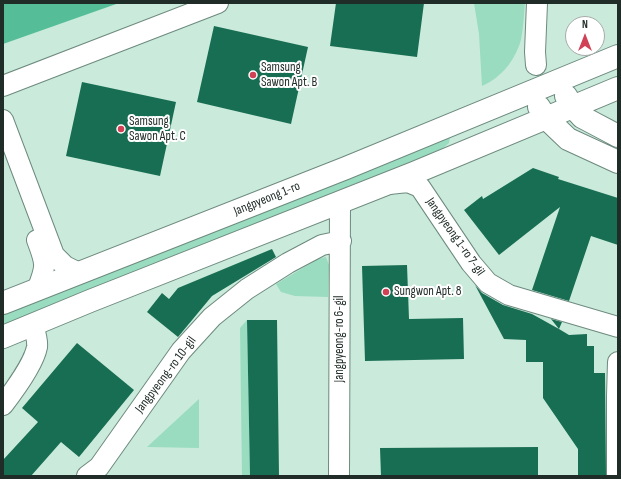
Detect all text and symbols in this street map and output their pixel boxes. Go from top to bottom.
north arrow [565,16,605,56]
text: N [582,18,588,31]
place label: Samsung Sawon Apt. B [261,60,317,91]
marker: Samsung Sawon Apt. B [248,70,258,80]
place label: Samsung Sawon Apt. C [129,114,186,145]
marker: Samsung Sawon Apt. C [116,124,126,134]
street label: Jangpyeong 1-ro [231,179,303,219]
street label: Jangpyeong 1-ro 7-gil [422,195,488,279]
place label: Sungwon Apt. 8 [394,284,461,300]
marker: Sungwon Apt. 8 [381,287,391,297]
street label: Jangpyeong-ro 6-gil [332,296,348,382]
street label: Jangpyeong-ro 10-gil [132,334,200,416]

